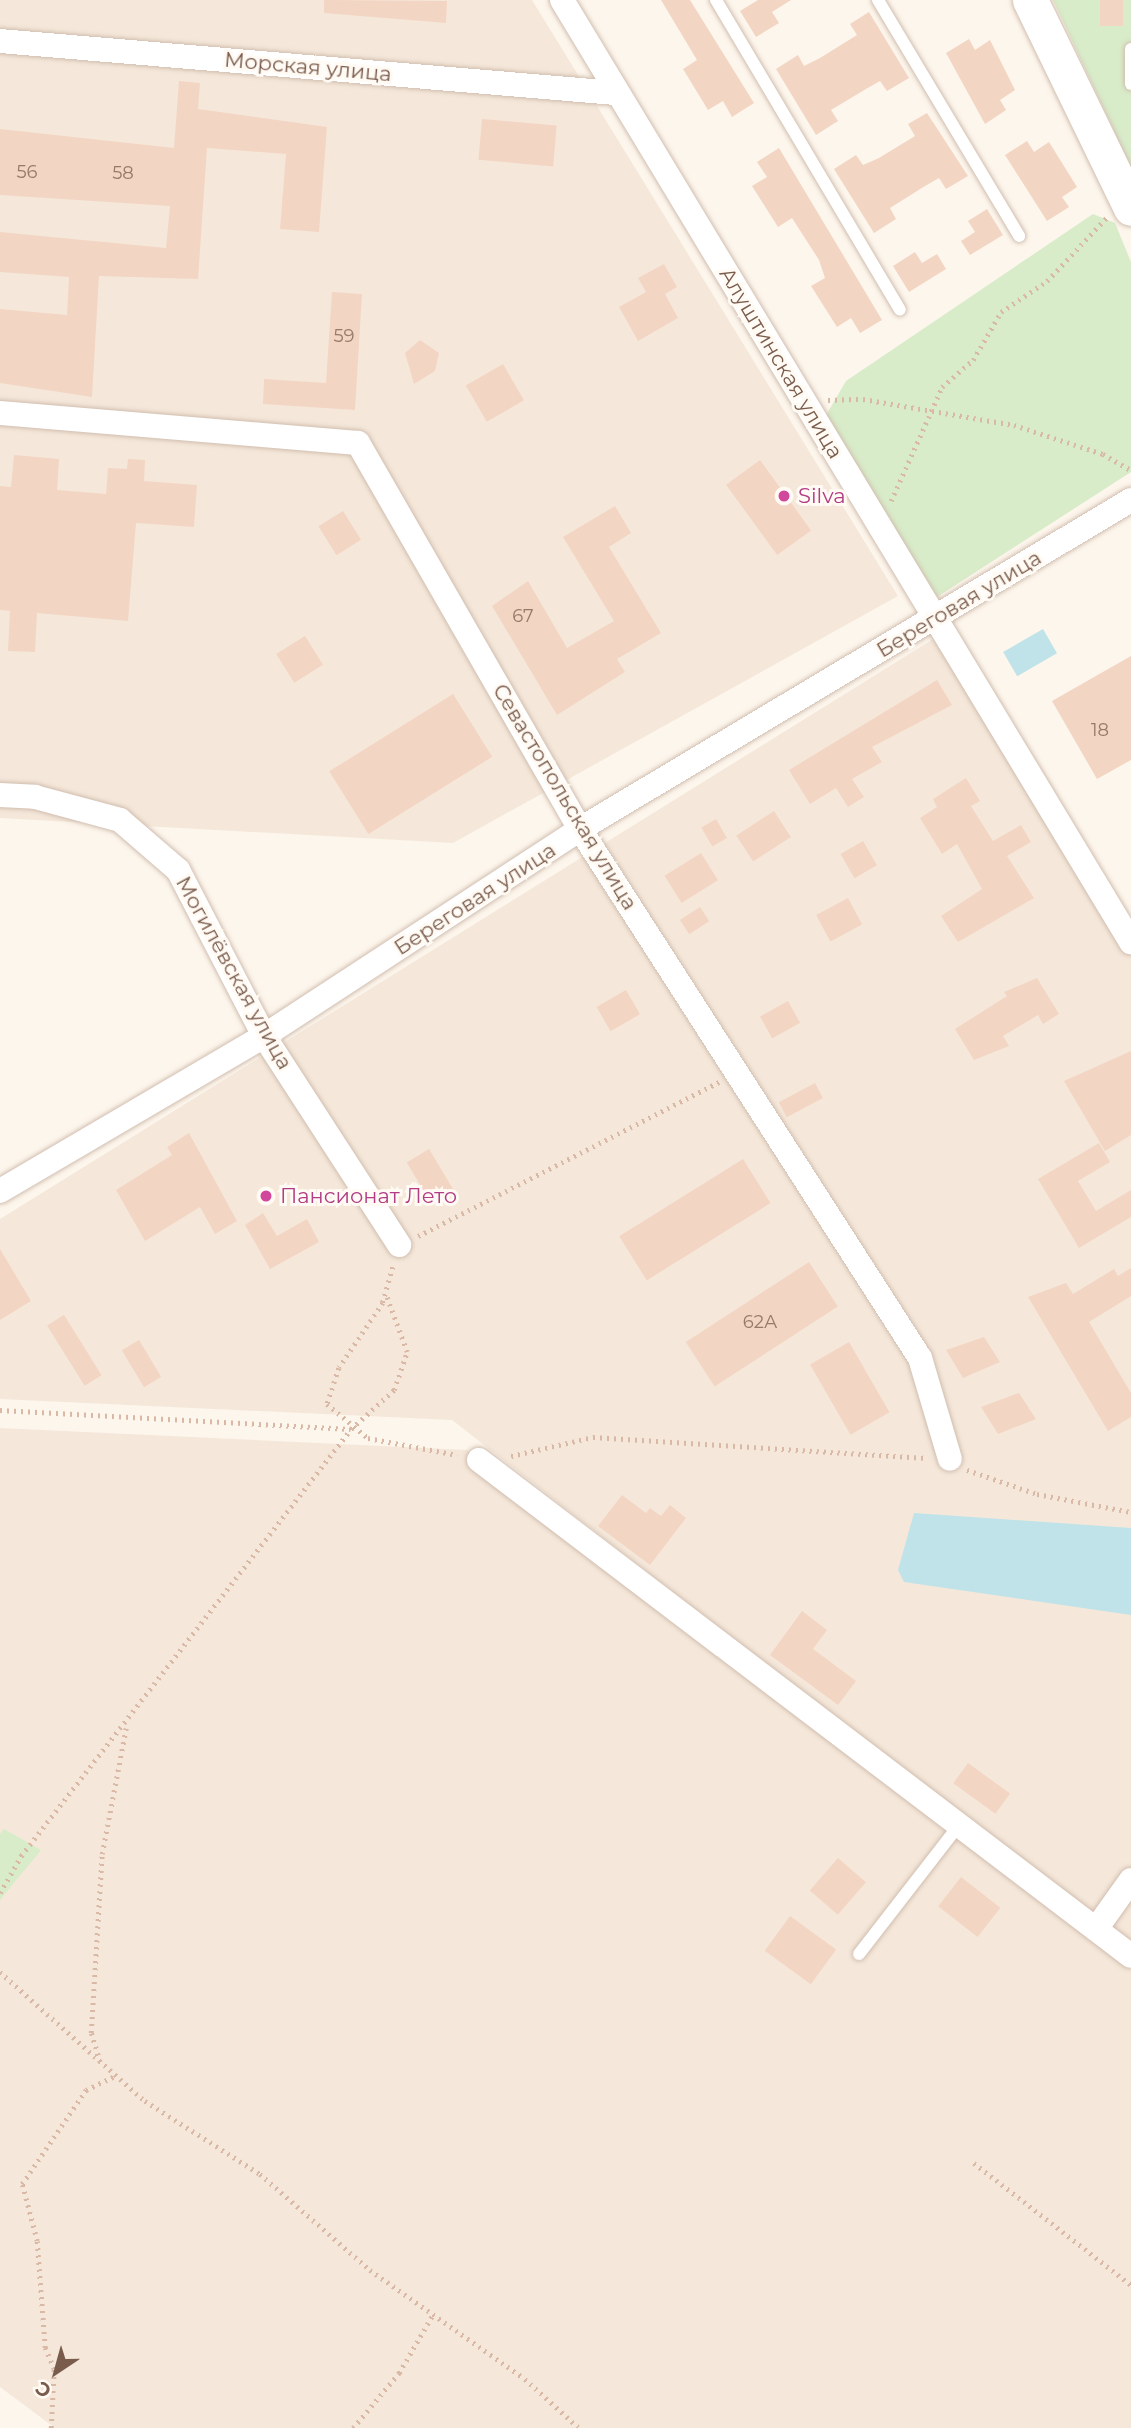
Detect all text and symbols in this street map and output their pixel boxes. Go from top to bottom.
street label: Морская улица [223,47,393,87]
house number: 56 [16,161,38,183]
house number: 58 [112,162,134,184]
street label: Алуштинская улица [714,263,848,463]
house number: 59 [333,325,355,347]
place label: Silva [798,483,846,509]
marker: Silva [776,488,792,504]
street label: Береговая улица [872,545,1046,663]
house number: 67 [512,605,534,627]
street label: Севастопольская улица [487,679,643,915]
house number: 18 [1091,719,1109,741]
street label: Береговая улица [390,837,560,961]
street label: Могилёвская улица [170,872,298,1074]
place label: Пансионат Лето [280,1183,457,1209]
marker: Пансионат Лето [258,1188,274,1204]
house number: 62А [743,1311,777,1333]
north arrow [21,2337,91,2407]
text: С [31,2376,56,2403]

